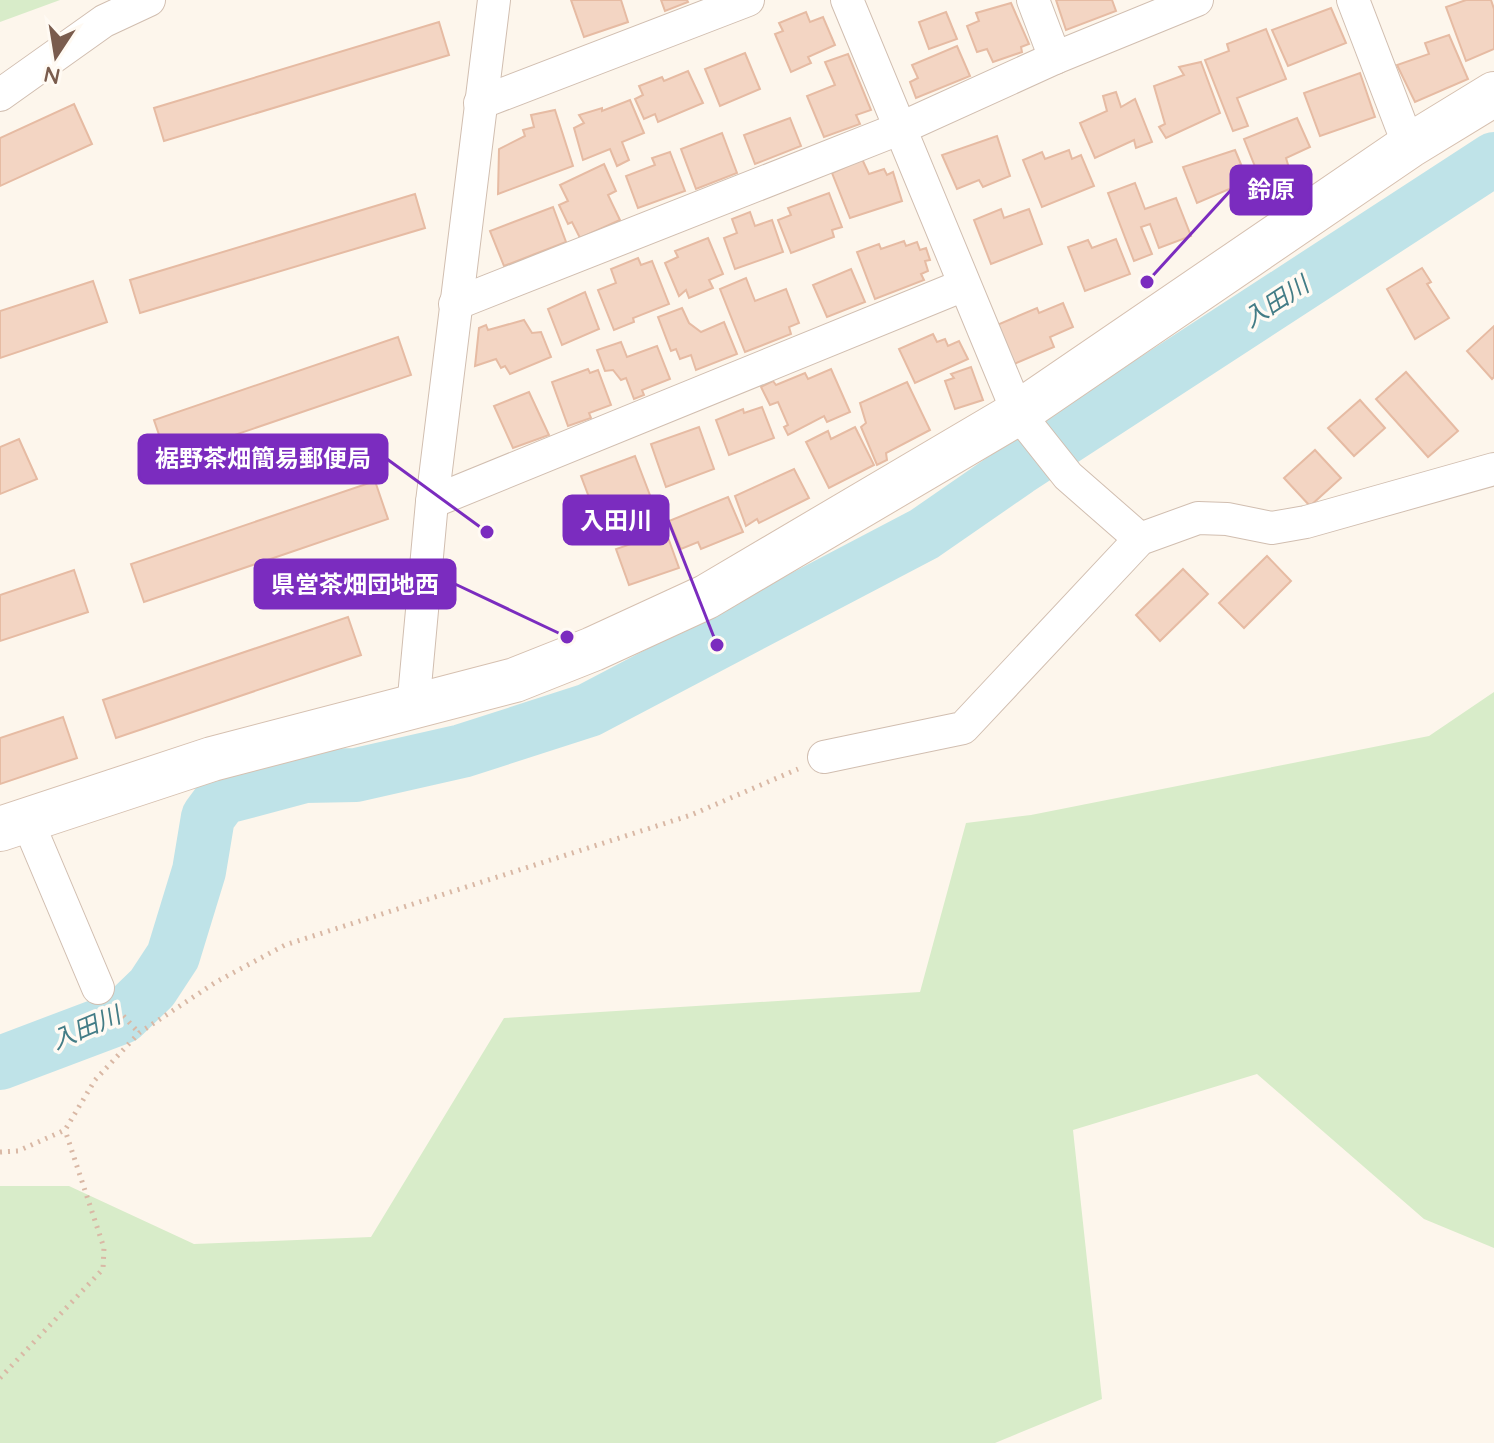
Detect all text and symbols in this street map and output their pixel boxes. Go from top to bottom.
north arrow [16,16,96,96]
text: N [41,60,63,91]
callout: 鈴原 [1231,166,1311,214]
text: 鈴原 [1247,174,1295,204]
water label: 入田川 [1237,267,1316,333]
callout: 裾野茶畑簡易郵便局 [139,435,387,483]
text: 裾野茶畑簡易郵便局 [155,443,371,473]
callout: 入田川 [564,496,668,544]
text: 入田川 [580,505,652,535]
callout: 県営茶畑団地西 [255,560,455,608]
text: 県営茶畑団地西 [271,569,439,599]
water label: 入田川 [47,998,127,1055]

